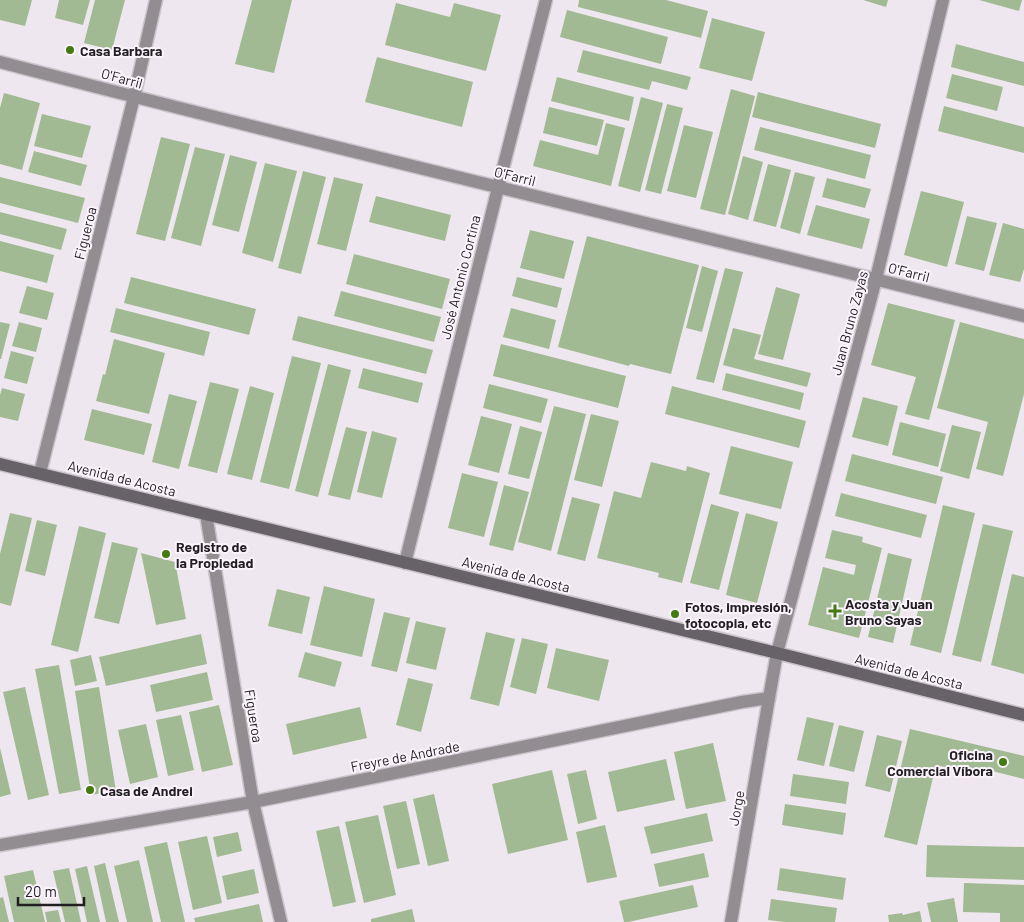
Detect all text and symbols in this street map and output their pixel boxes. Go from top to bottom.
place label: Casa Barbara [80,42,162,59]
marker: Casa Barbara [64,44,76,56]
street label: O'Farril [99,64,145,92]
street label: O'Farril [492,163,538,189]
street label: Figueroa [70,205,100,261]
street label: José Antonio Cortina [436,213,484,341]
street label: O'Farril [886,259,932,285]
street label: Juan Bruno Zayas [827,269,871,377]
street label: Avenida de Acosta [66,456,178,500]
place label: Registro de la Propiedad [176,538,253,571]
marker: Registro de la Propiedad [160,548,172,560]
street label: Avenida de Acosta [460,552,572,596]
place label: Acosta y Juan Bruno Sayas [845,595,933,628]
place label: Fotos, impresión, fotocopia, etc [685,598,792,631]
marker: Acosta y Juan Bruno Sayas [829,605,841,617]
marker: Fotos, impresión, fotocopia, etc [669,608,681,620]
street label: Avenida de Acosta [853,649,965,693]
street label: Figueroa [241,688,267,744]
street label: Freyre de Andrade [349,737,461,775]
place label: Oficina Comercial Víbora [887,746,993,779]
marker: Oficina Comercial Víbora [997,756,1009,768]
place label: Casa de Andrei [100,782,193,799]
marker: Casa de Andrei [84,784,96,796]
street label: Jorge [725,789,747,827]
scale bar [18,874,84,906]
text: 20 m [25,882,57,900]

